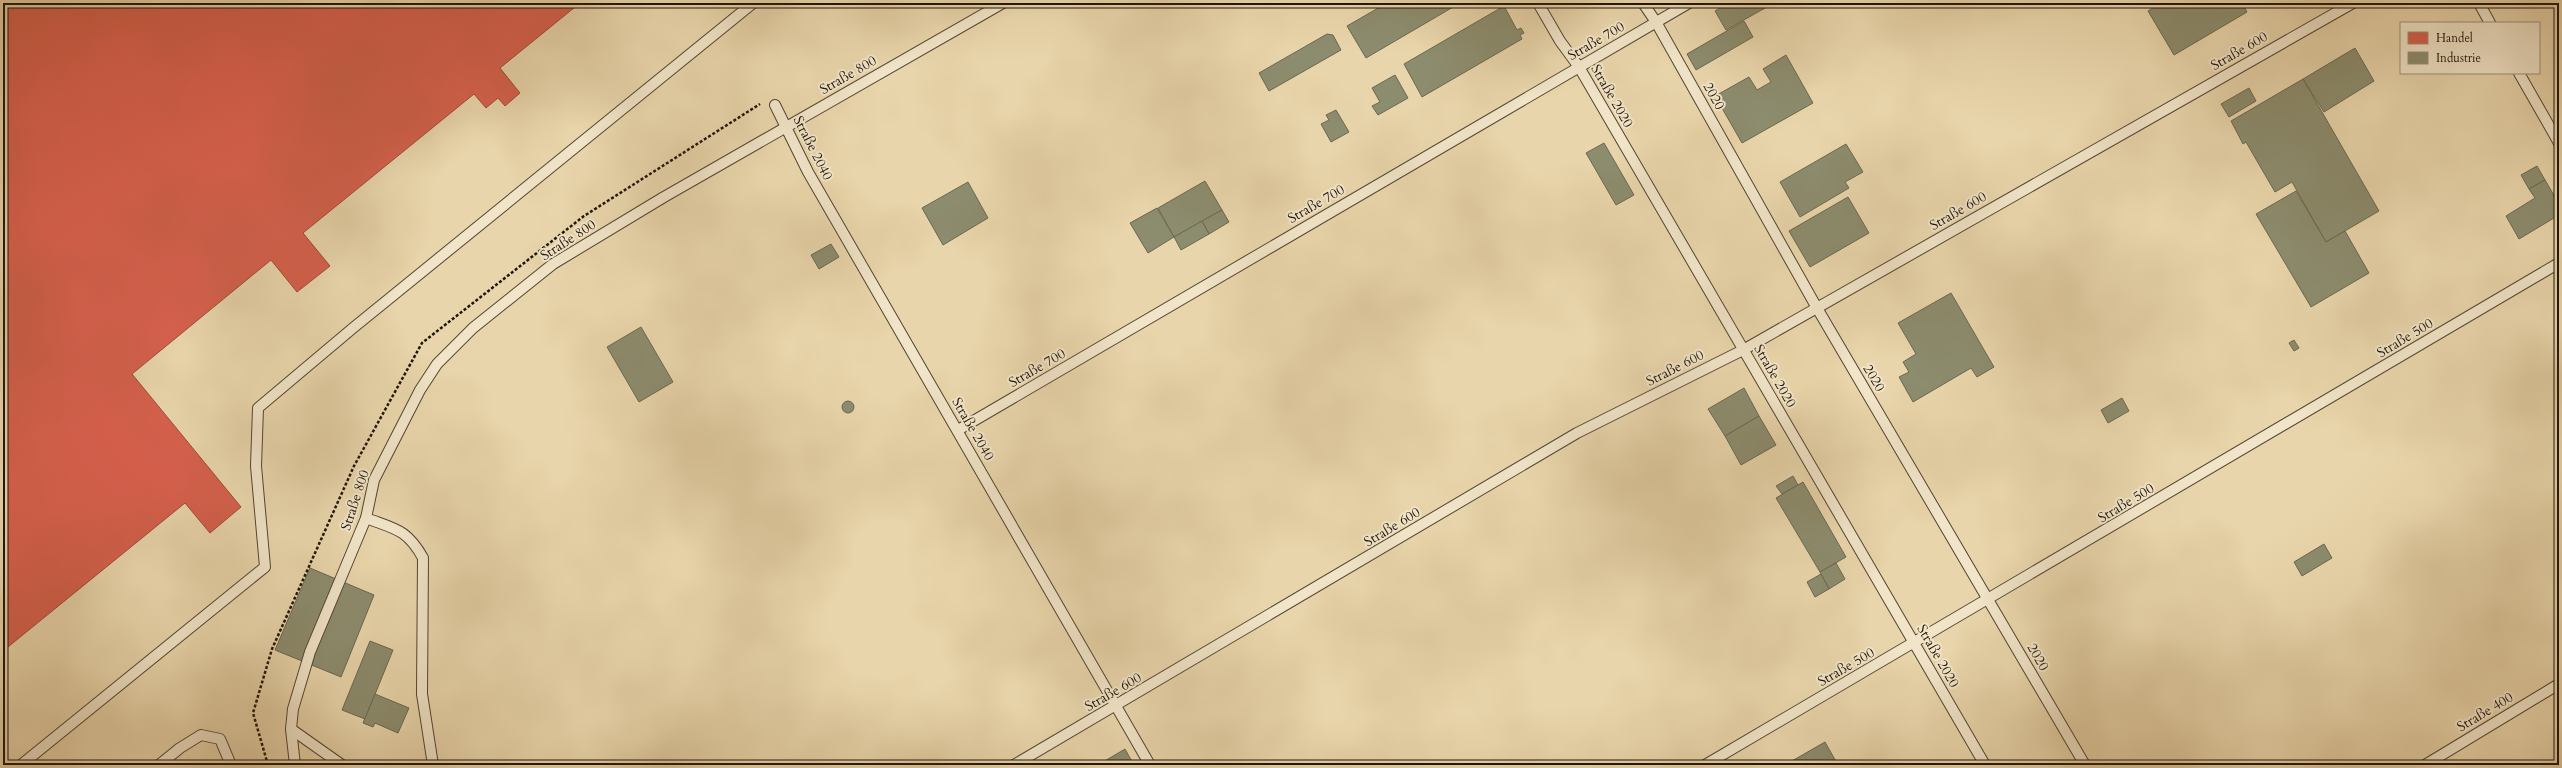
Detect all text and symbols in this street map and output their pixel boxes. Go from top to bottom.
street label: Straße 700 [1564,17,1628,65]
legend [2400,22,2540,74]
street label: Straße 600 [2207,27,2271,75]
text: Handel [2436,30,2473,46]
text: Industrie [2436,50,2481,66]
street label: Straße 800 [816,51,880,99]
street label: Straße 2020 [1586,61,1638,131]
street label: 2020 [1699,79,1729,113]
street label: Straße 2040 [789,113,837,183]
street label: Straße 700 [1284,180,1348,228]
street label: Straße 600 [1926,187,1990,235]
street label: Straße 800 [537,215,599,265]
street label: Straße 500 [2373,314,2437,362]
street label: Straße 2020 [1749,341,1801,411]
street label: Straße 700 [1005,344,1069,392]
street label: Straße 600 [1643,345,1707,391]
street label: 2020 [1858,361,1890,395]
street label: Straße 2040 [947,394,999,464]
street label: Straße 800 [336,467,374,533]
street label: Straße 500 [2094,479,2158,527]
street label: Straße 600 [1360,503,1424,551]
street label: Straße 2020 [1912,621,1964,691]
street label: 2020 [2023,640,2053,674]
street label: Straße 500 [1814,643,1878,691]
street label: Straße 600 [1081,668,1145,716]
street label: Straße 400 [2453,688,2517,736]

